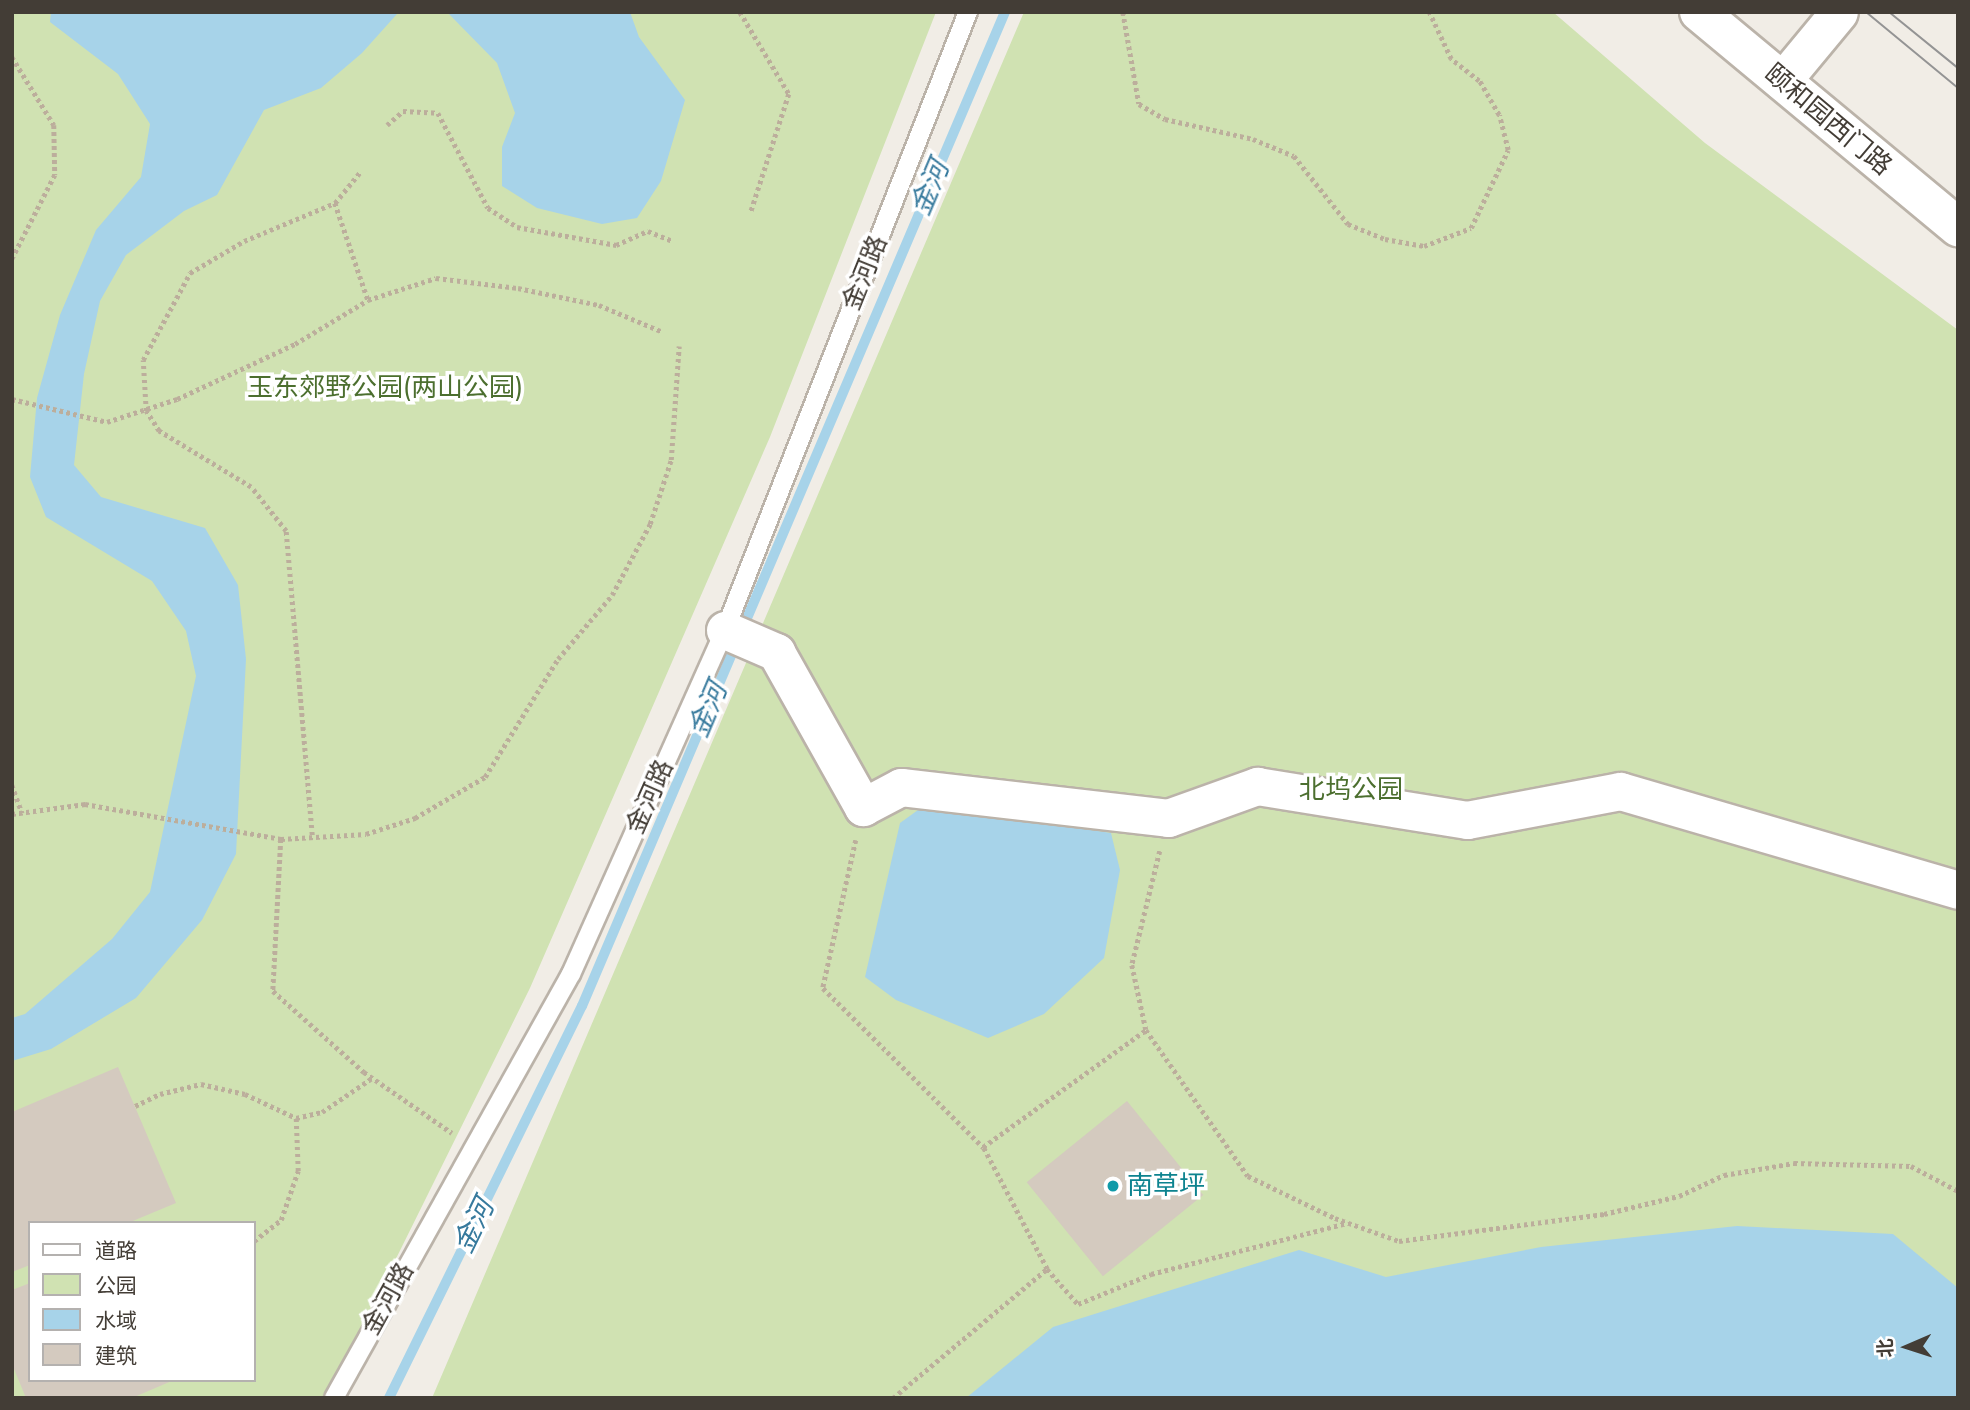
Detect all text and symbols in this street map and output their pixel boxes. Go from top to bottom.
street label: 颐和园西门路 [1758,58,1898,182]
water label: 金河 [904,156,956,220]
street label: 金河路 [836,231,894,315]
park label: 玉东郊野公园(两山公园) [247,372,523,404]
water label: 金河 [682,678,734,742]
street label: 金河路 [620,755,680,839]
park label: 北坞公园 [1299,774,1403,806]
place label: 南草坪 [1127,1170,1205,1202]
marker: 南草坪 [1105,1178,1121,1194]
water label: 金河 [447,1193,501,1259]
legend [28,1221,256,1382]
text: 道路 [95,1236,137,1266]
street label: 金河路 [355,1257,421,1341]
text: 公园 [95,1271,137,1301]
text: 水域 [95,1306,137,1336]
north arrow [1872,1312,1942,1382]
text: 北 [1872,1338,1900,1358]
text: 建筑 [95,1341,137,1371]

